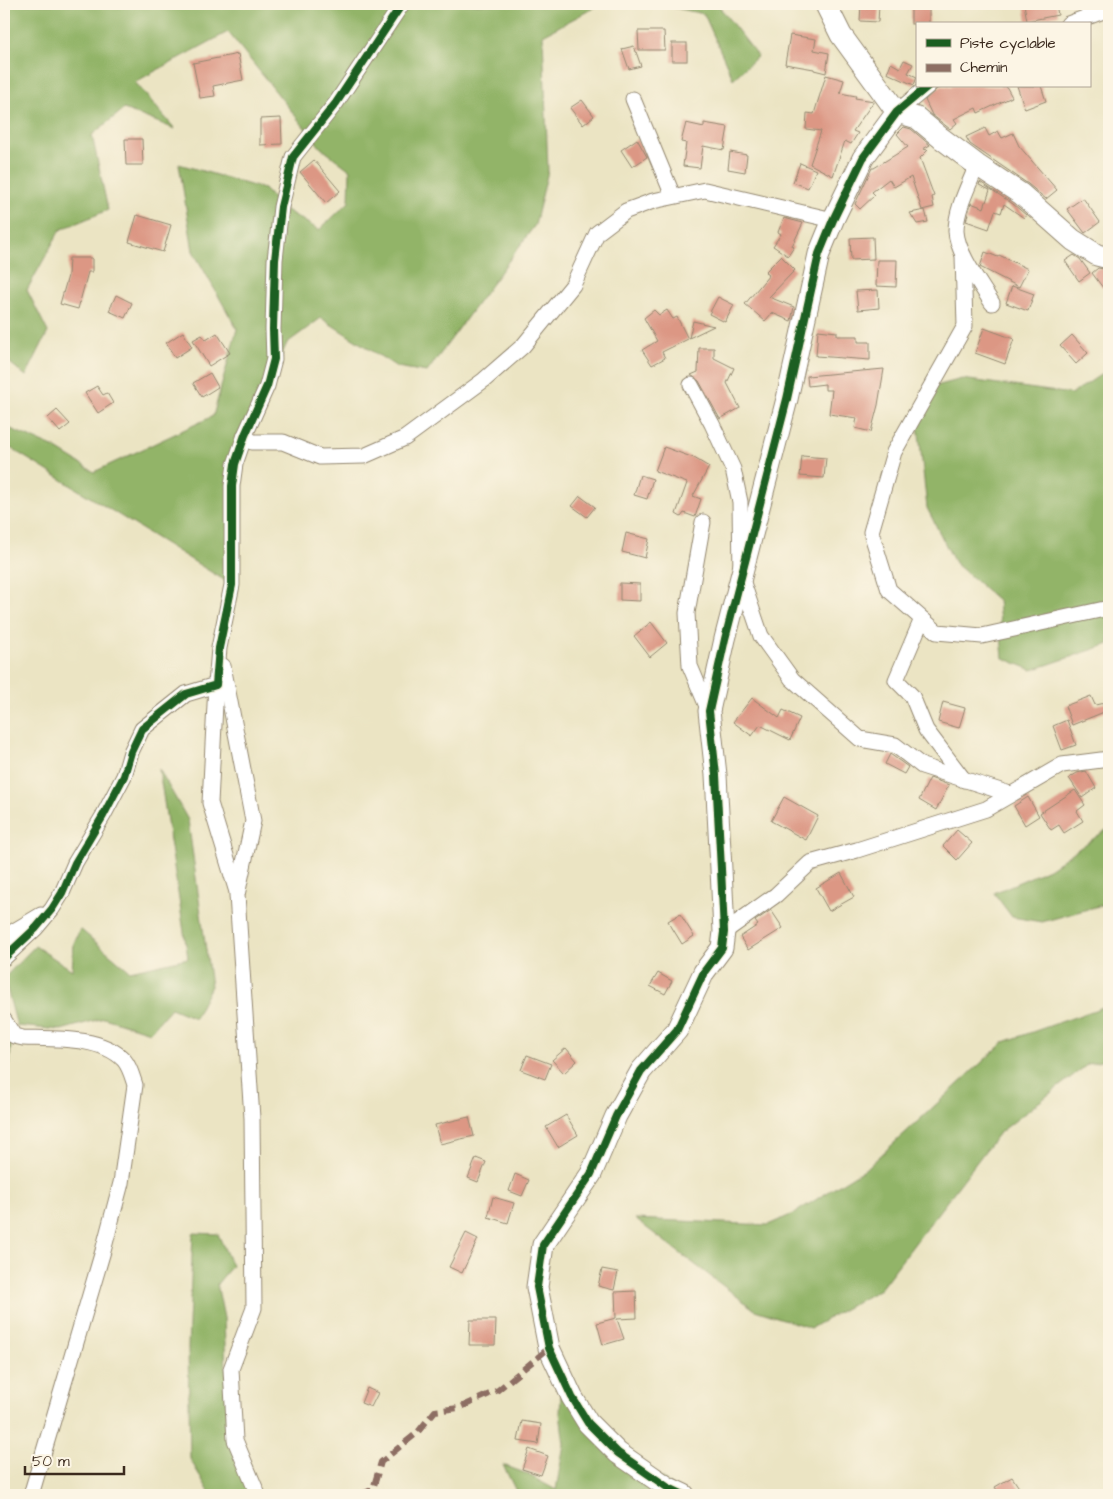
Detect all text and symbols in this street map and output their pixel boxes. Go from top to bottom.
legend [916,22,1090,88]
text: Piste cyclable [960,33,1056,55]
text: Chemin [960,57,1008,78]
scale bar [25,1444,124,1476]
text: 50 m [32,1451,70,1472]

